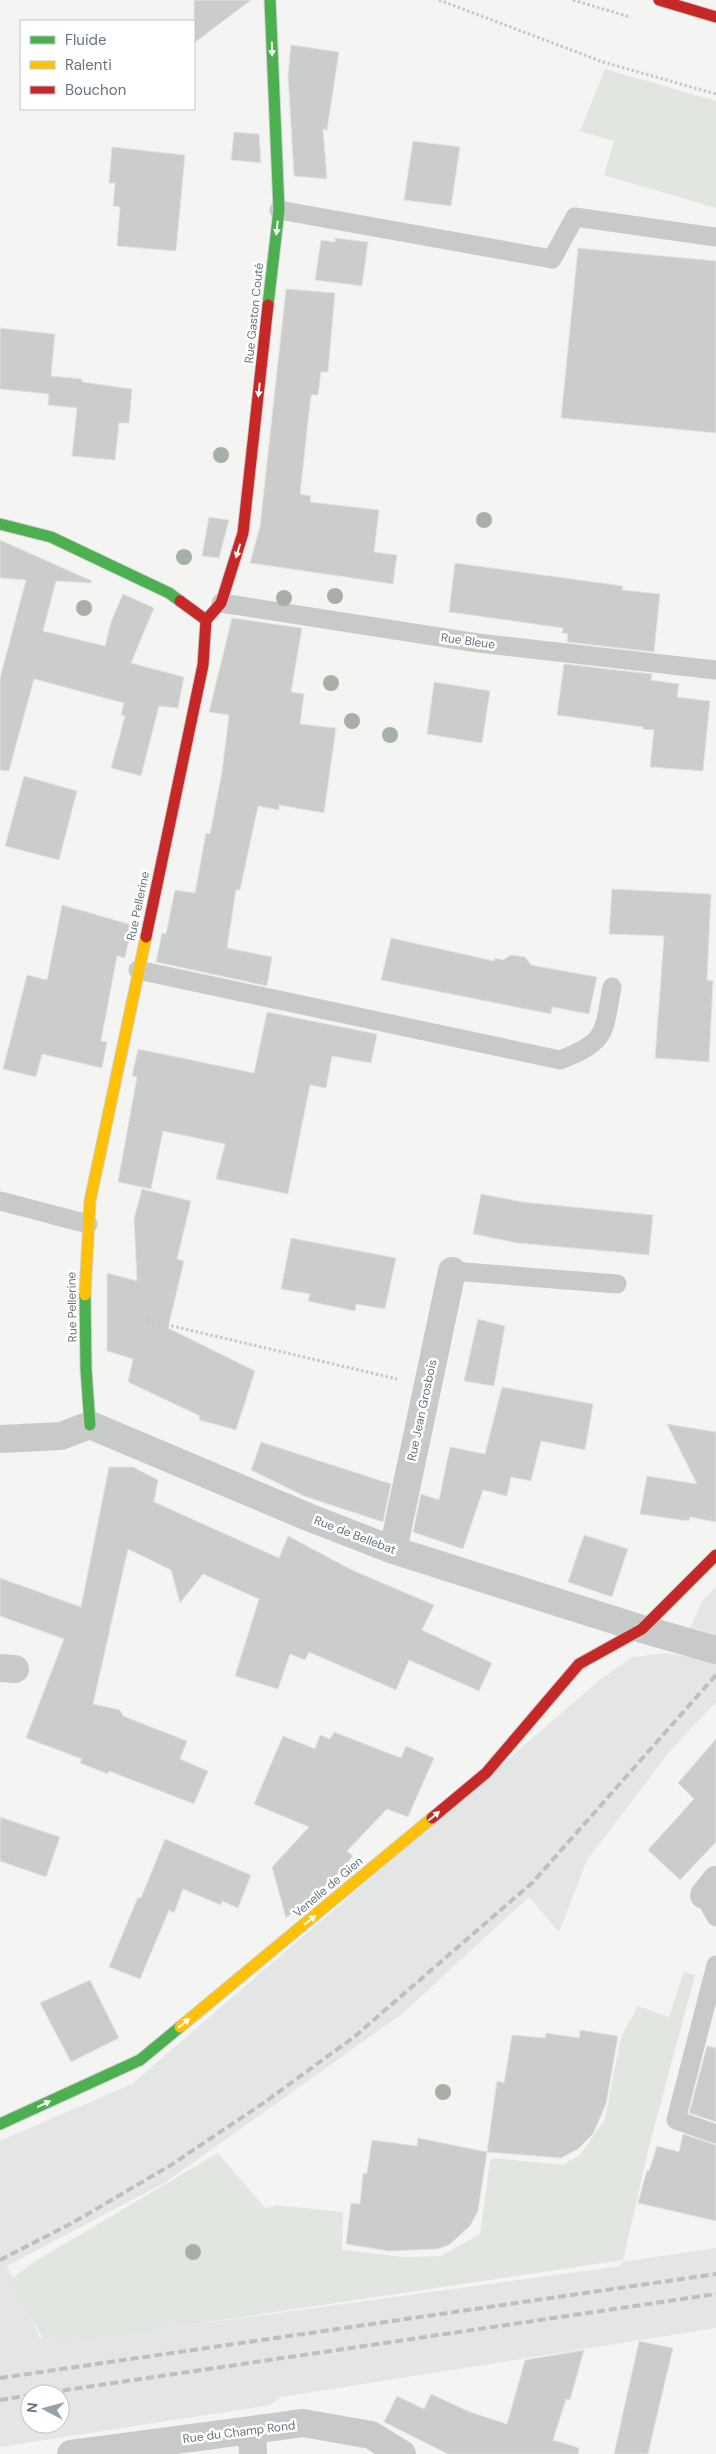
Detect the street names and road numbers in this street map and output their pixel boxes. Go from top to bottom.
street label: Rue Gaston Couté [241,262,267,364]
street label: Rue Bleue [440,629,496,653]
street label: Rue Pellerine [123,870,153,942]
street label: Rue Pellerine [63,1271,81,1342]
street label: Rue Jean Grosbois [403,1358,441,1462]
street label: Rue de Bellebat [312,1512,398,1558]
street label: Venelle de Gien [290,1853,366,1921]
street label: Rue du Champ Rond [182,2417,296,2447]

